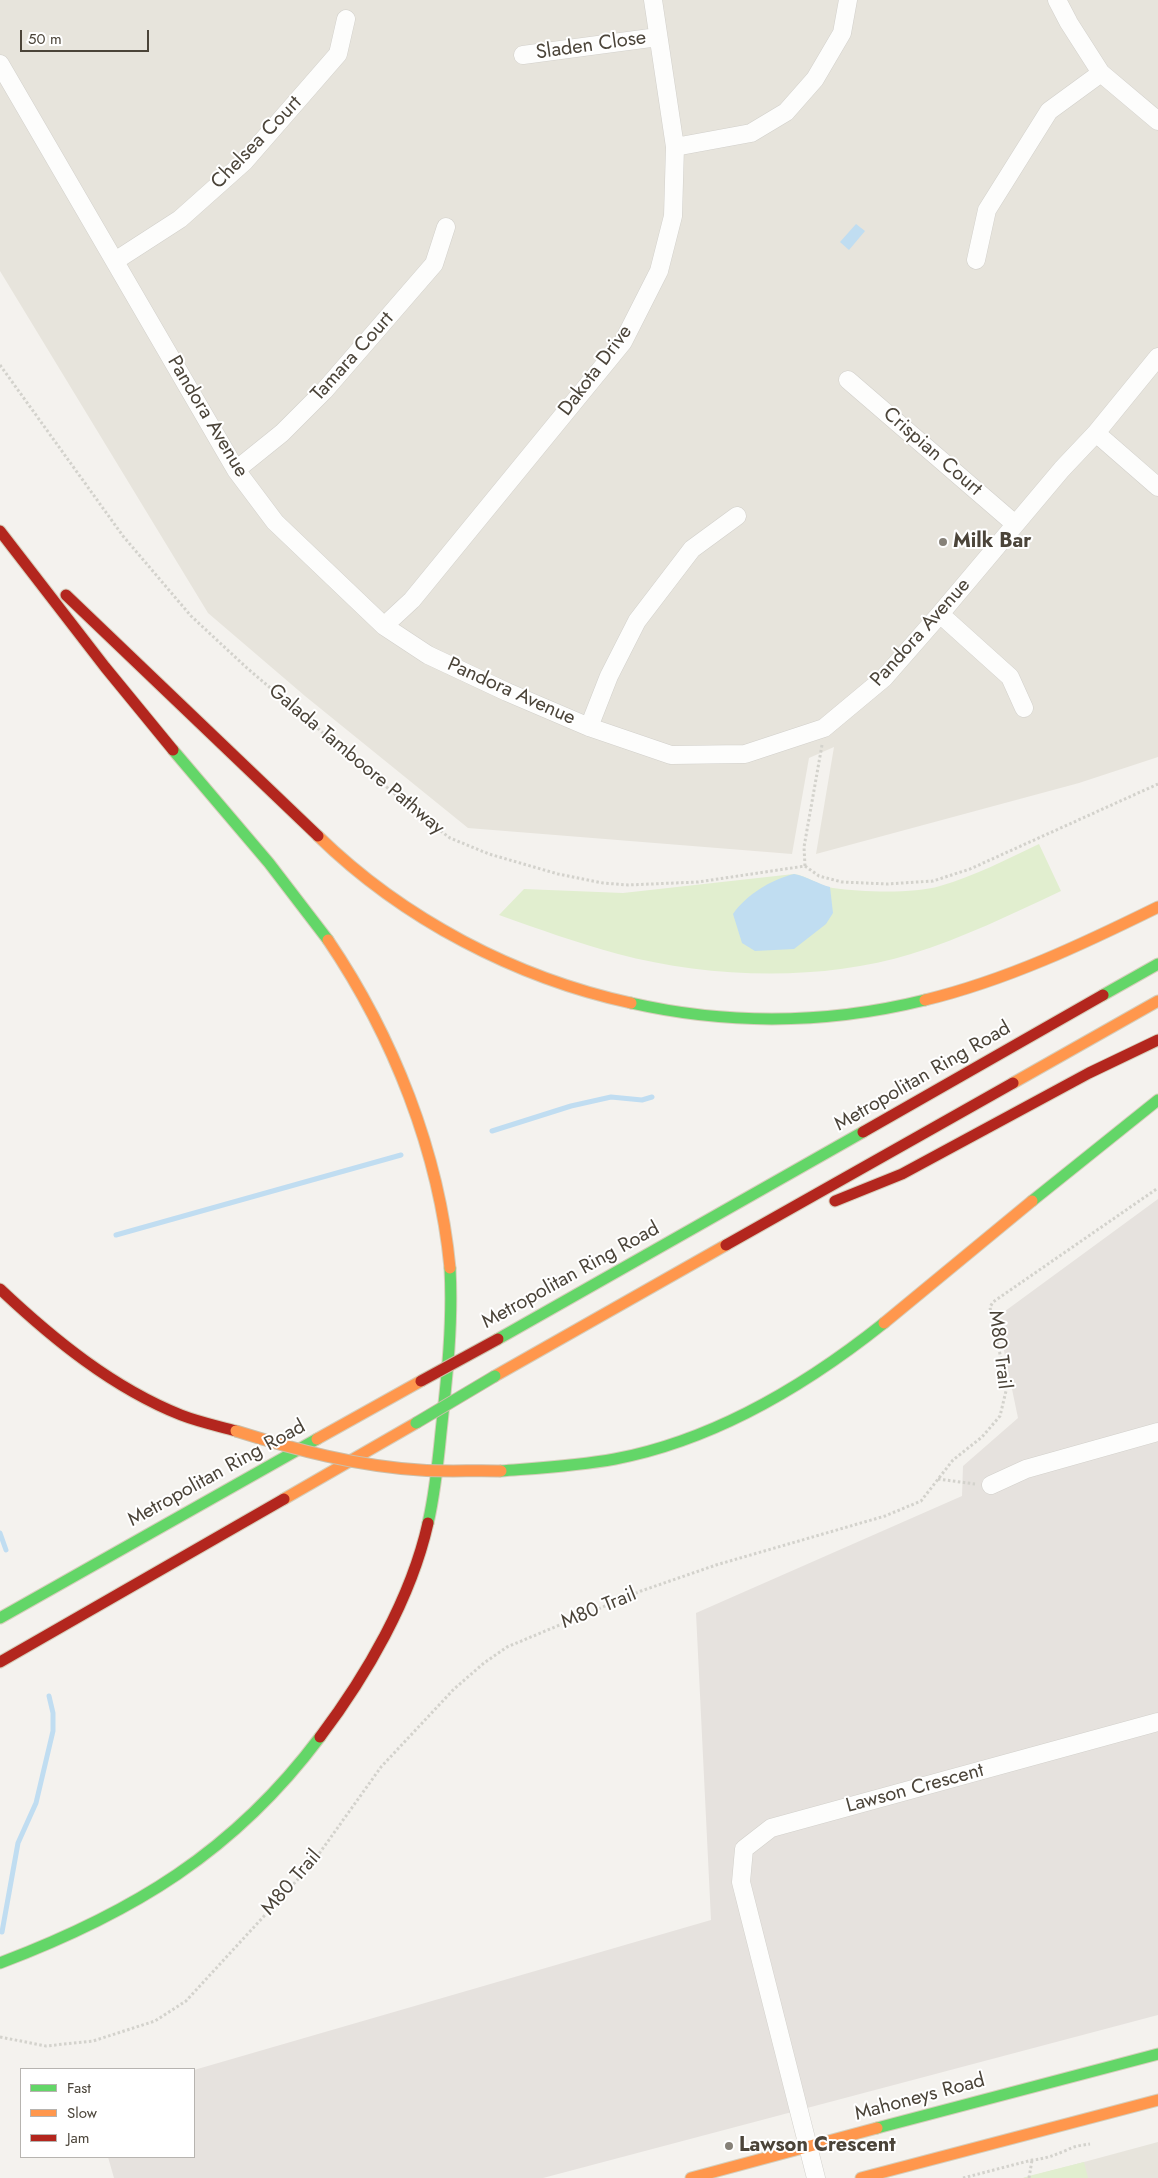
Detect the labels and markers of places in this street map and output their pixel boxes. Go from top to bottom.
place label: Milk Bar [953,530,1032,554]
marker: Milk Bar [937,536,949,548]
place label: Lawson Crescent [739,2134,896,2158]
marker: Lawson Crescent [723,2140,735,2152]

